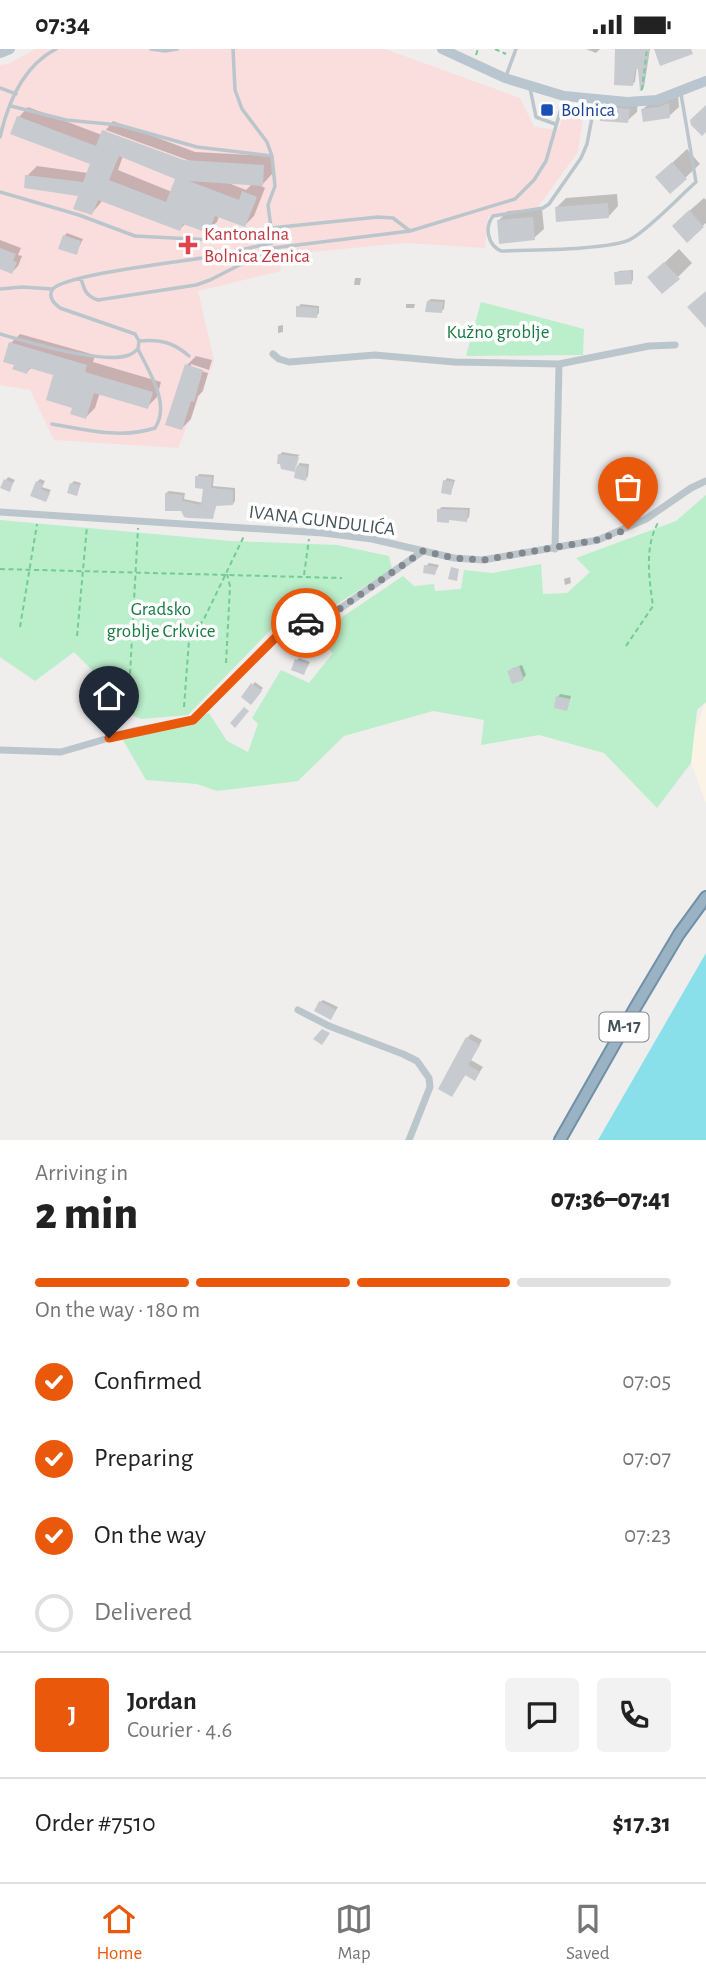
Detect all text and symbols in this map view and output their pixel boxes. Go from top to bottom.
text: 07:34 [35,11,90,37]
place label: Bolnica [561,101,616,120]
marker: Bolnica [539,102,555,118]
place label: Kantonalna Bolnica Zenica [204,225,310,266]
marker: Kantonalna Bolnica Zenica [178,235,198,255]
park label: Kužno groblje [447,323,549,342]
pin [598,457,658,529]
icon: bag [609,468,647,506]
street label: IVANA GUNDULIĆA [248,501,396,539]
courier [271,588,341,658]
park label: Gradsko groblje Crkvice [106,600,216,641]
icon: car [287,604,325,642]
pin [79,666,139,738]
icon: home [90,677,128,715]
road number: M-17 [600,1013,648,1042]
text: Arriving in [35,1162,128,1185]
text: 07:36–07:41 [550,1186,671,1212]
text: 2 min [35,1191,138,1237]
text: On the way · 180 m [35,1299,200,1322]
icon: check [35,1363,73,1401]
text: Confirmed [94,1368,202,1394]
text: 07:05 [622,1370,671,1393]
icon: check [35,1440,73,1478]
text: Preparing [94,1445,193,1471]
text: 07:07 [622,1447,671,1470]
icon: check [35,1517,73,1555]
text: On the way [94,1522,206,1548]
text: 07:23 [624,1524,671,1547]
text: Delivered [94,1599,192,1625]
button: chat [505,1678,579,1752]
button: phone [597,1678,671,1752]
text: Jordan [127,1688,197,1714]
text: J [68,1702,76,1728]
text: Courier · 4.6 [127,1719,232,1742]
text: Order #7510 [35,1810,156,1836]
text: $17.31 [612,1810,671,1836]
tab: Home [96,1900,142,1965]
tab: Map [335,1900,373,1965]
tab: Saved [566,1900,610,1965]

